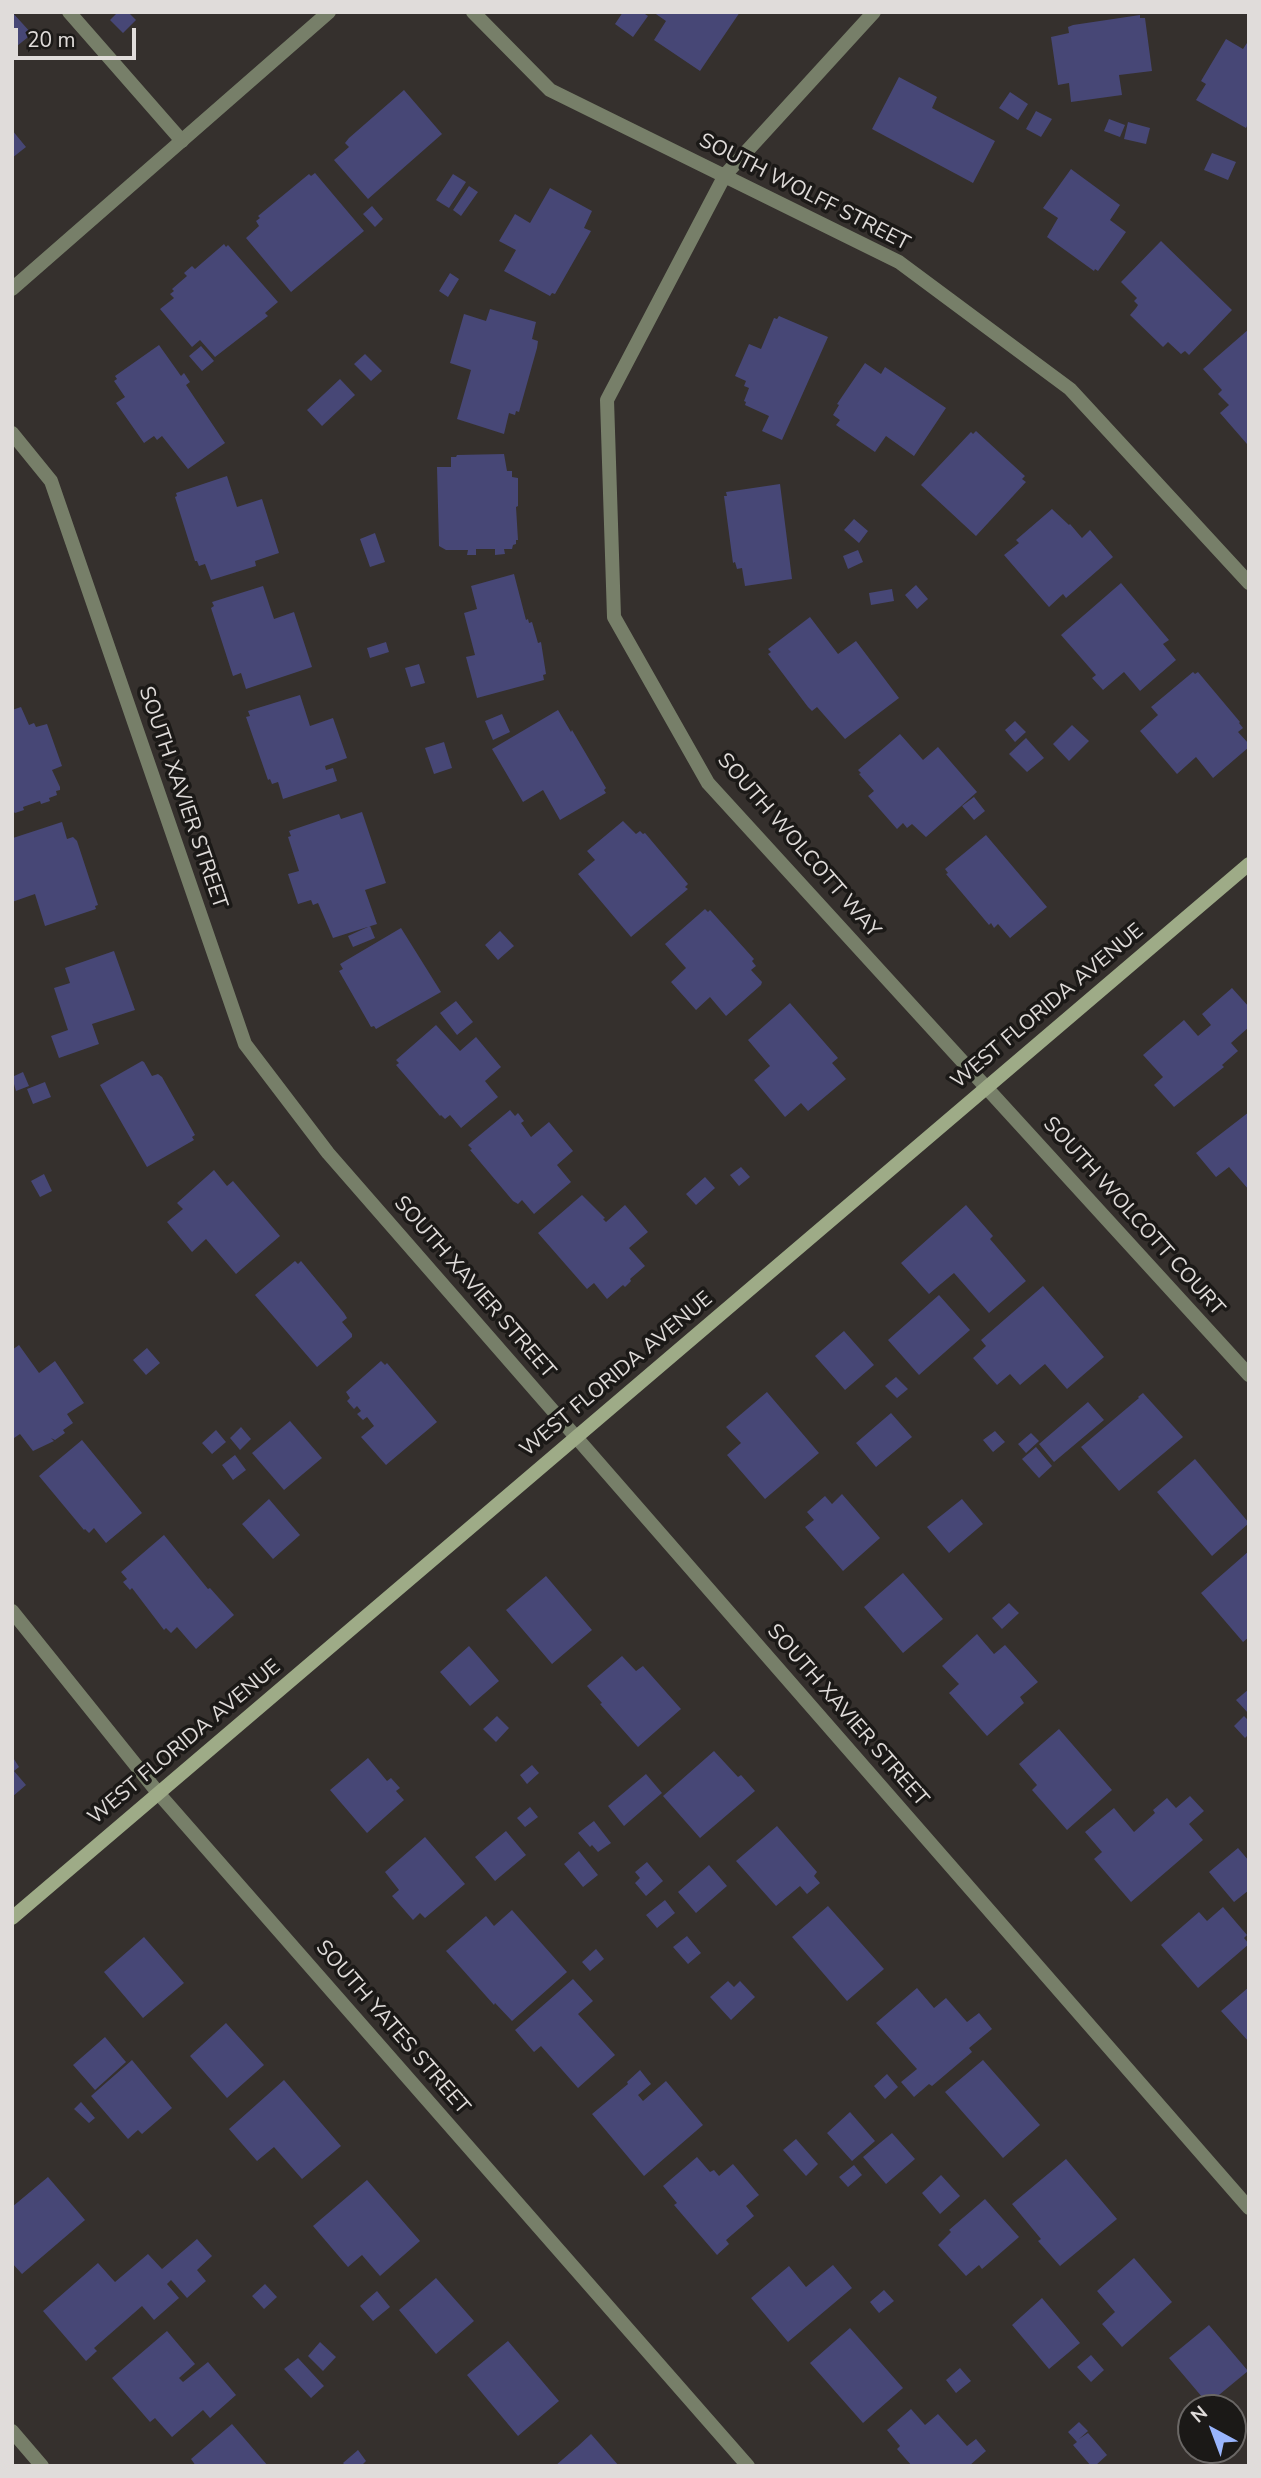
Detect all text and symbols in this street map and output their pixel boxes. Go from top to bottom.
scale bar [18,14,140,58]
text: 20 m [27,26,76,54]
street label: SOUTH WOLFF STREET [694,129,914,257]
street label: SOUTH XAVIER STREET [132,684,232,912]
street label: SOUTH WOLCOTT WAY [711,749,885,943]
street label: WEST FLORIDA AVENUE [947,919,1149,1095]
street label: SOUTH WOLCOTT COURT [1037,1112,1229,1322]
street label: SOUTH XAVIER STREET [388,1192,560,1384]
street label: WEST FLORIDA AVENUE [516,1287,718,1463]
street label: SOUTH XAVIER STREET [761,1620,933,1812]
street label: WEST FLORIDA AVENUE [84,1655,286,1831]
street label: SOUTH YATES STREET [310,1936,474,2120]
north arrow [1177,2394,1247,2464]
text: N [1186,2400,1213,2429]

